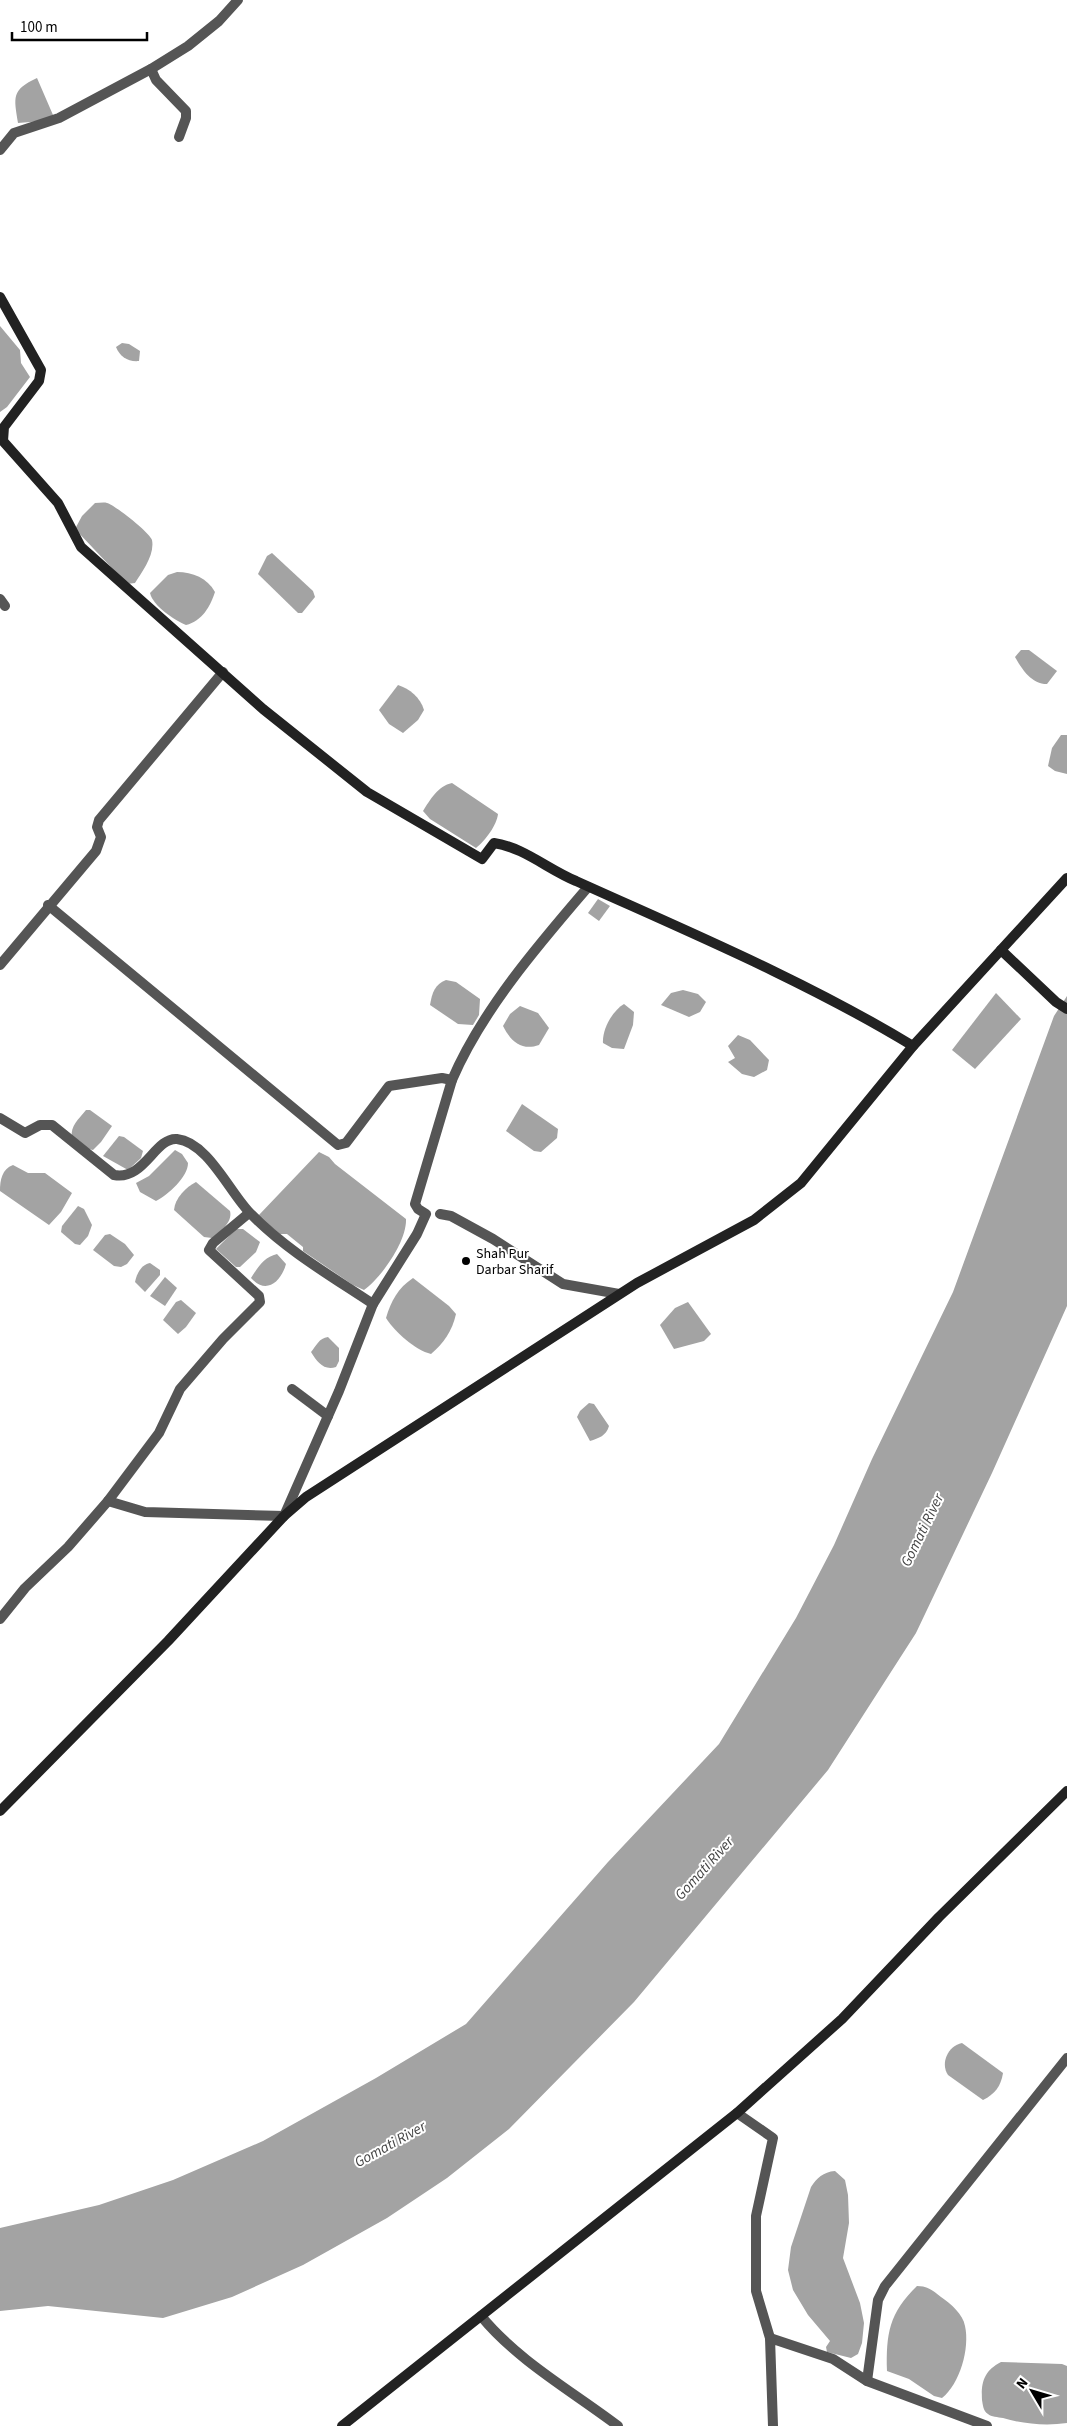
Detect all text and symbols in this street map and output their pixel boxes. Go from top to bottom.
scale bar [12,10,148,42]
text: 100 m [20,17,58,38]
place label: Shah Pur Darbar Sharif [476,1244,554,1280]
marker: Shah Pur Darbar Sharif [460,1255,472,1267]
water label: Gomati River [896,1489,950,1570]
water label: Gomati River [670,1831,739,1905]
water label: Gomati River [351,2116,431,2173]
north arrow [1007,2366,1057,2416]
text: N [1012,2374,1033,2393]

